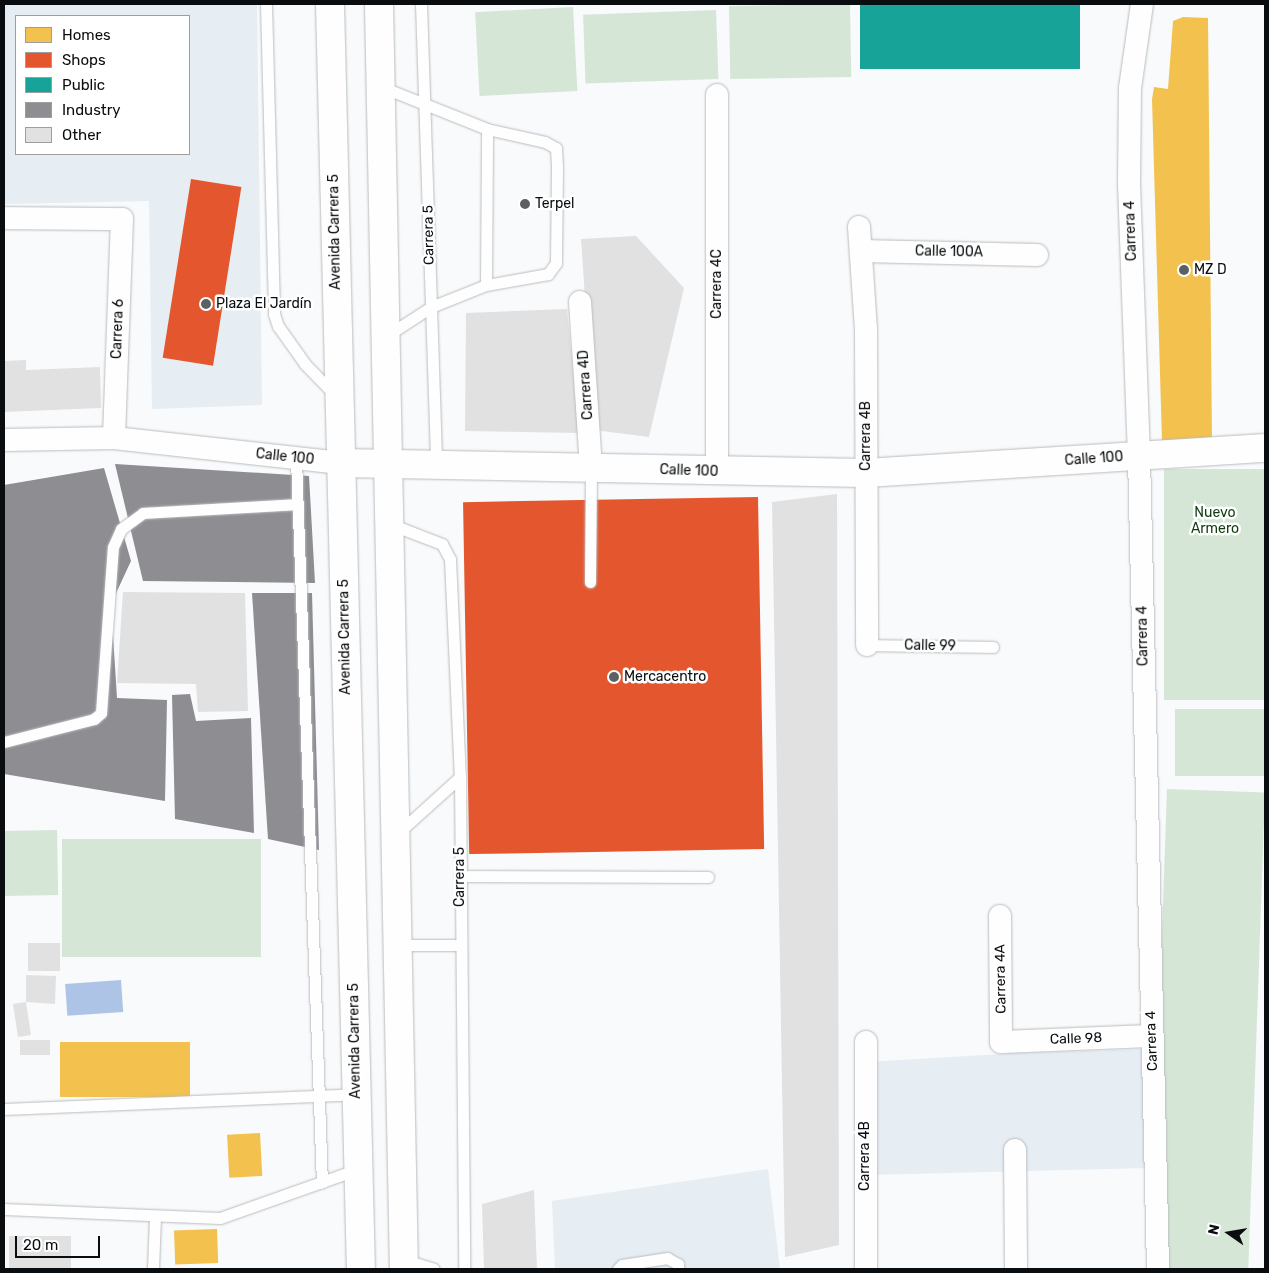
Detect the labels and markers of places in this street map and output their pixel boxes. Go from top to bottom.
place label: Terpel [535,196,575,212]
marker: Terpel [519,198,531,210]
place label: MZ D [1194,262,1227,278]
marker: MZ D [1178,264,1190,276]
place label: Plaza El Jardín [216,296,312,312]
marker: Plaza El Jardín [200,298,212,310]
place label: Mercacentro [624,669,706,685]
marker: Mercacentro [608,671,620,683]

